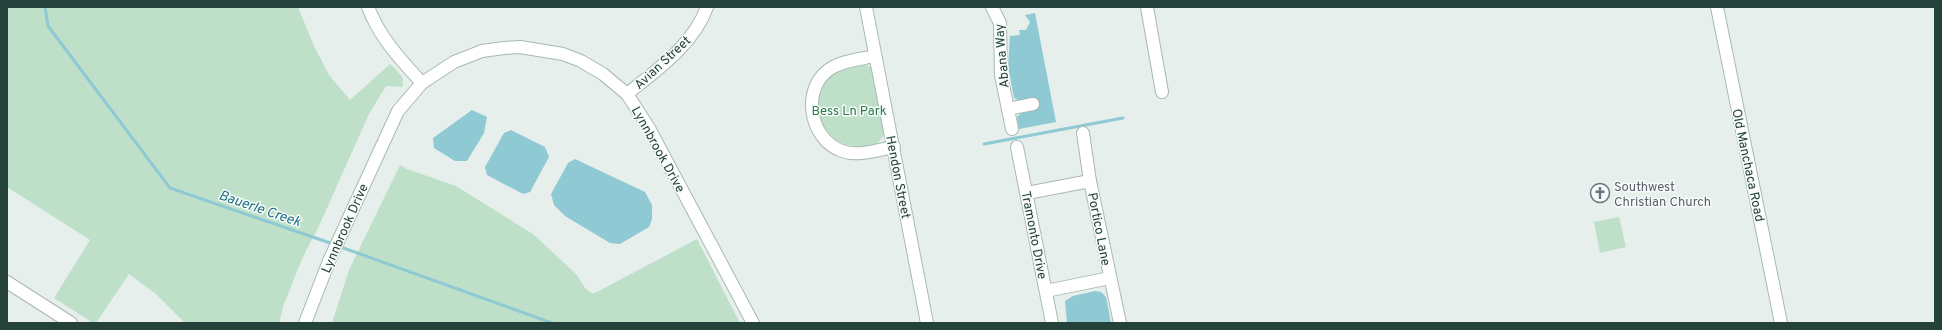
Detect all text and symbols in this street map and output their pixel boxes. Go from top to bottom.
street label: Abana Way [992,23,1014,89]
street label: Avian Street [632,33,695,94]
street label: Lynnbrook Drive [627,104,688,196]
park label: Bess Ln Park [811,104,887,120]
street label: Old Manchaca Road [1727,107,1767,223]
street label: Hendon Street [881,134,913,220]
place label: Southwest Christian Church [1614,180,1711,211]
street label: Lynnbrook Drive [319,182,373,276]
church icon: Southwest Christian Church [1589,182,1611,204]
water label: Bauerle Creek [216,187,304,232]
street label: Tramonto Drive [1017,190,1049,281]
street label: Portico Lane [1083,191,1113,267]

